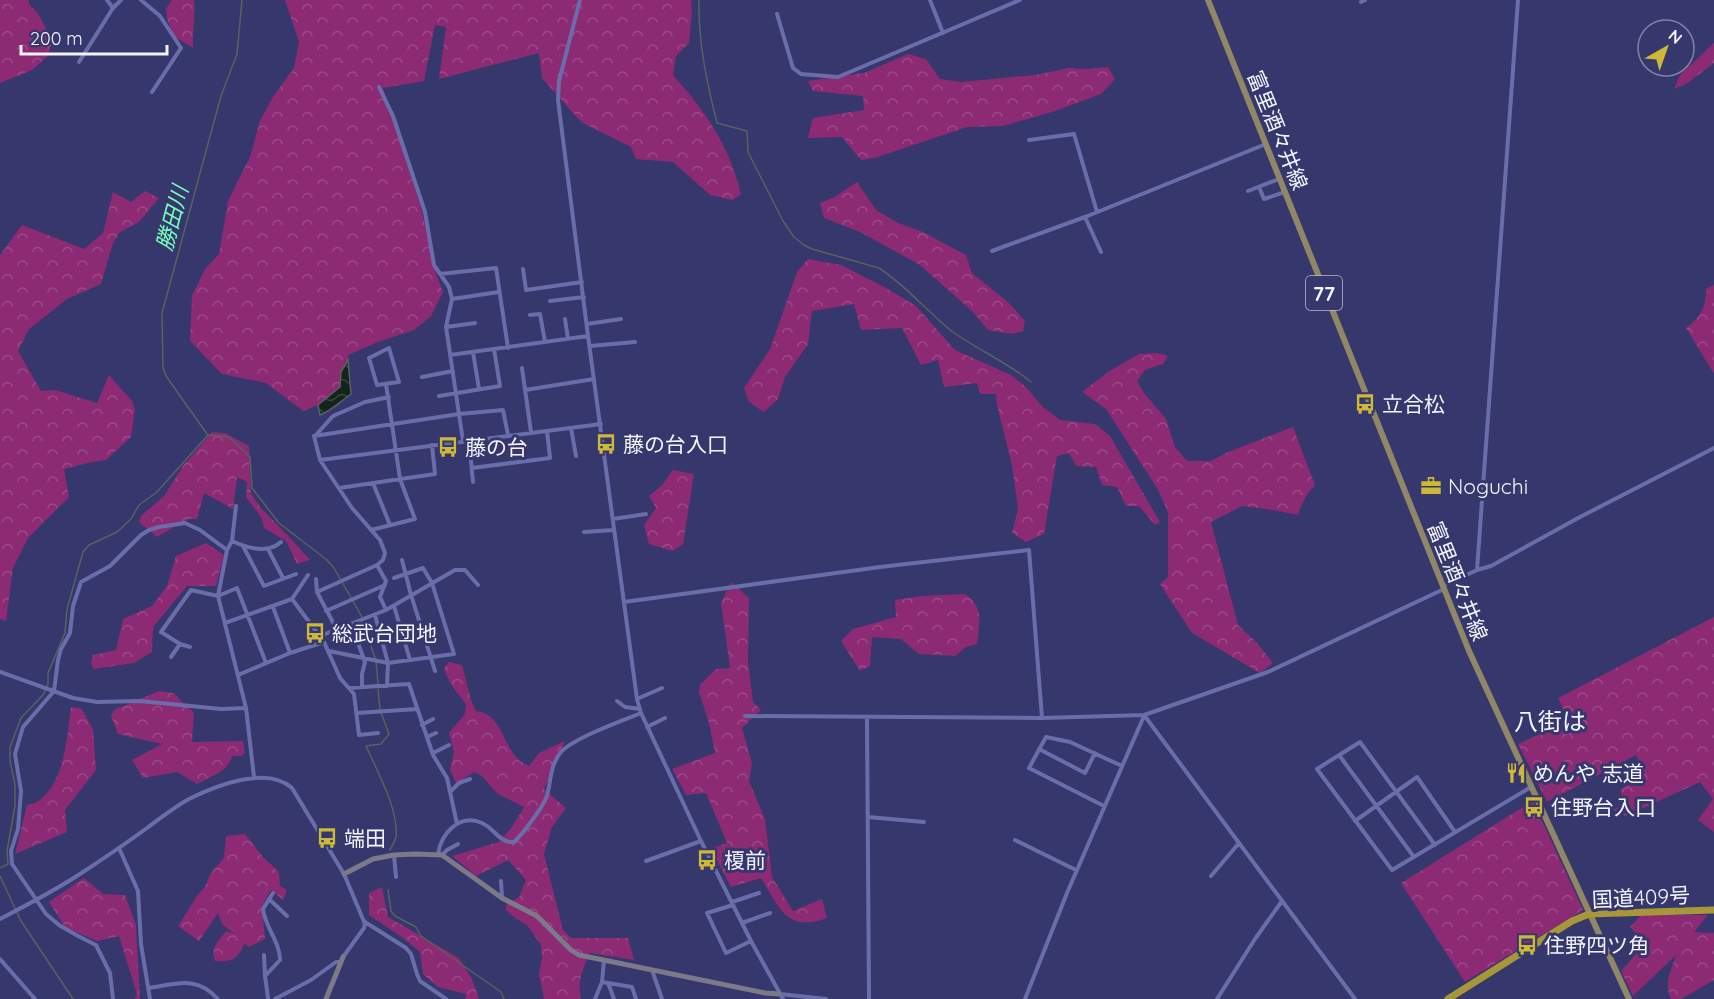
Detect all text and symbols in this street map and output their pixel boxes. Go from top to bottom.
scale bar [21,18,166,56]
north arrow [1636,18,1696,78]
text: N [1665,25,1687,48]
text: 200 m [30,27,83,50]
street label: 富里酒々井線 [1242,67,1314,193]
water label: 勝田川 [150,181,195,254]
road number: 77 [1306,276,1342,310]
place label: 立合松 [1382,391,1445,417]
bus stop icon: 立合松 [1353,392,1377,416]
place label: 藤の台入口 [623,431,728,457]
bus stop icon: 藤の台入口 [594,432,618,456]
place label: 藤の台 [465,434,528,460]
bus stop icon: 藤の台 [436,435,460,459]
place label: Noguchi [1448,473,1528,499]
office icon: Noguchi [1419,474,1443,498]
street label: 富里酒々井線 [1422,518,1494,644]
place label: 総武台団地 [332,620,437,646]
bus stop icon: 総武台団地 [303,621,327,645]
district label: 八街は [1514,706,1586,736]
place label: めんや 志道 [1533,760,1644,786]
restaurant icon: めんや 志道 [1504,761,1528,785]
place label: 住野台入口 [1551,794,1656,820]
bus stop icon: 住野台入口 [1522,795,1546,819]
place label: 端田 [344,825,386,851]
bus stop icon: 端田 [315,826,339,850]
place label: 榎前 [724,847,766,873]
bus stop icon: 榎前 [695,848,719,872]
street label: 国道409号 [1591,881,1691,913]
place label: 住野四ツ角 [1544,932,1649,958]
bus stop icon: 住野四ツ角 [1515,933,1539,957]

